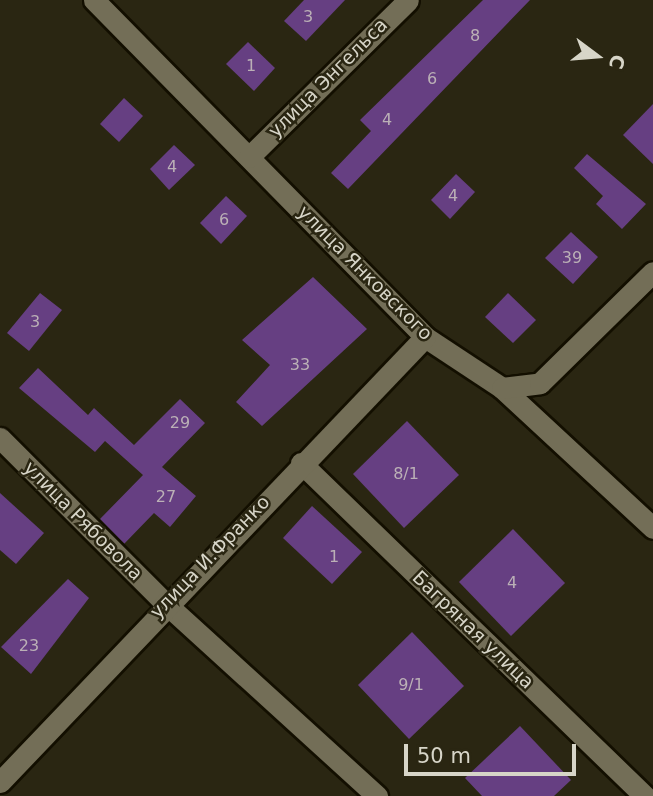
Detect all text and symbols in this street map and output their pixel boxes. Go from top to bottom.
house number: 3 [303,7,313,27]
street label: улица Энгельса [264,14,392,142]
north arrow [562,21,632,91]
house number: 8 [470,26,480,46]
text: С [605,52,630,72]
house number: 1 [246,56,256,76]
house number: 6 [427,69,437,89]
house number: 4 [382,110,392,130]
house number: 4 [167,157,177,177]
house number: 4 [448,186,458,206]
street label: улица Янковского [293,201,437,345]
house number: 6 [219,210,229,230]
house number: 39 [562,248,582,268]
house number: 3 [30,312,40,332]
house number: 33 [290,355,310,375]
house number: 29 [170,413,190,433]
street label: улица Рябовола [19,457,147,585]
house number: 8/1 [393,464,419,484]
house number: 27 [156,487,176,507]
street label: улица И.Франко [145,491,275,623]
house number: 1 [329,547,339,567]
street label: Багряная улица [408,566,538,694]
house number: 4 [507,573,517,593]
house number: 23 [19,636,39,656]
house number: 9/1 [398,675,424,695]
scale bar [408,730,580,774]
text: 50 m [417,744,471,768]

